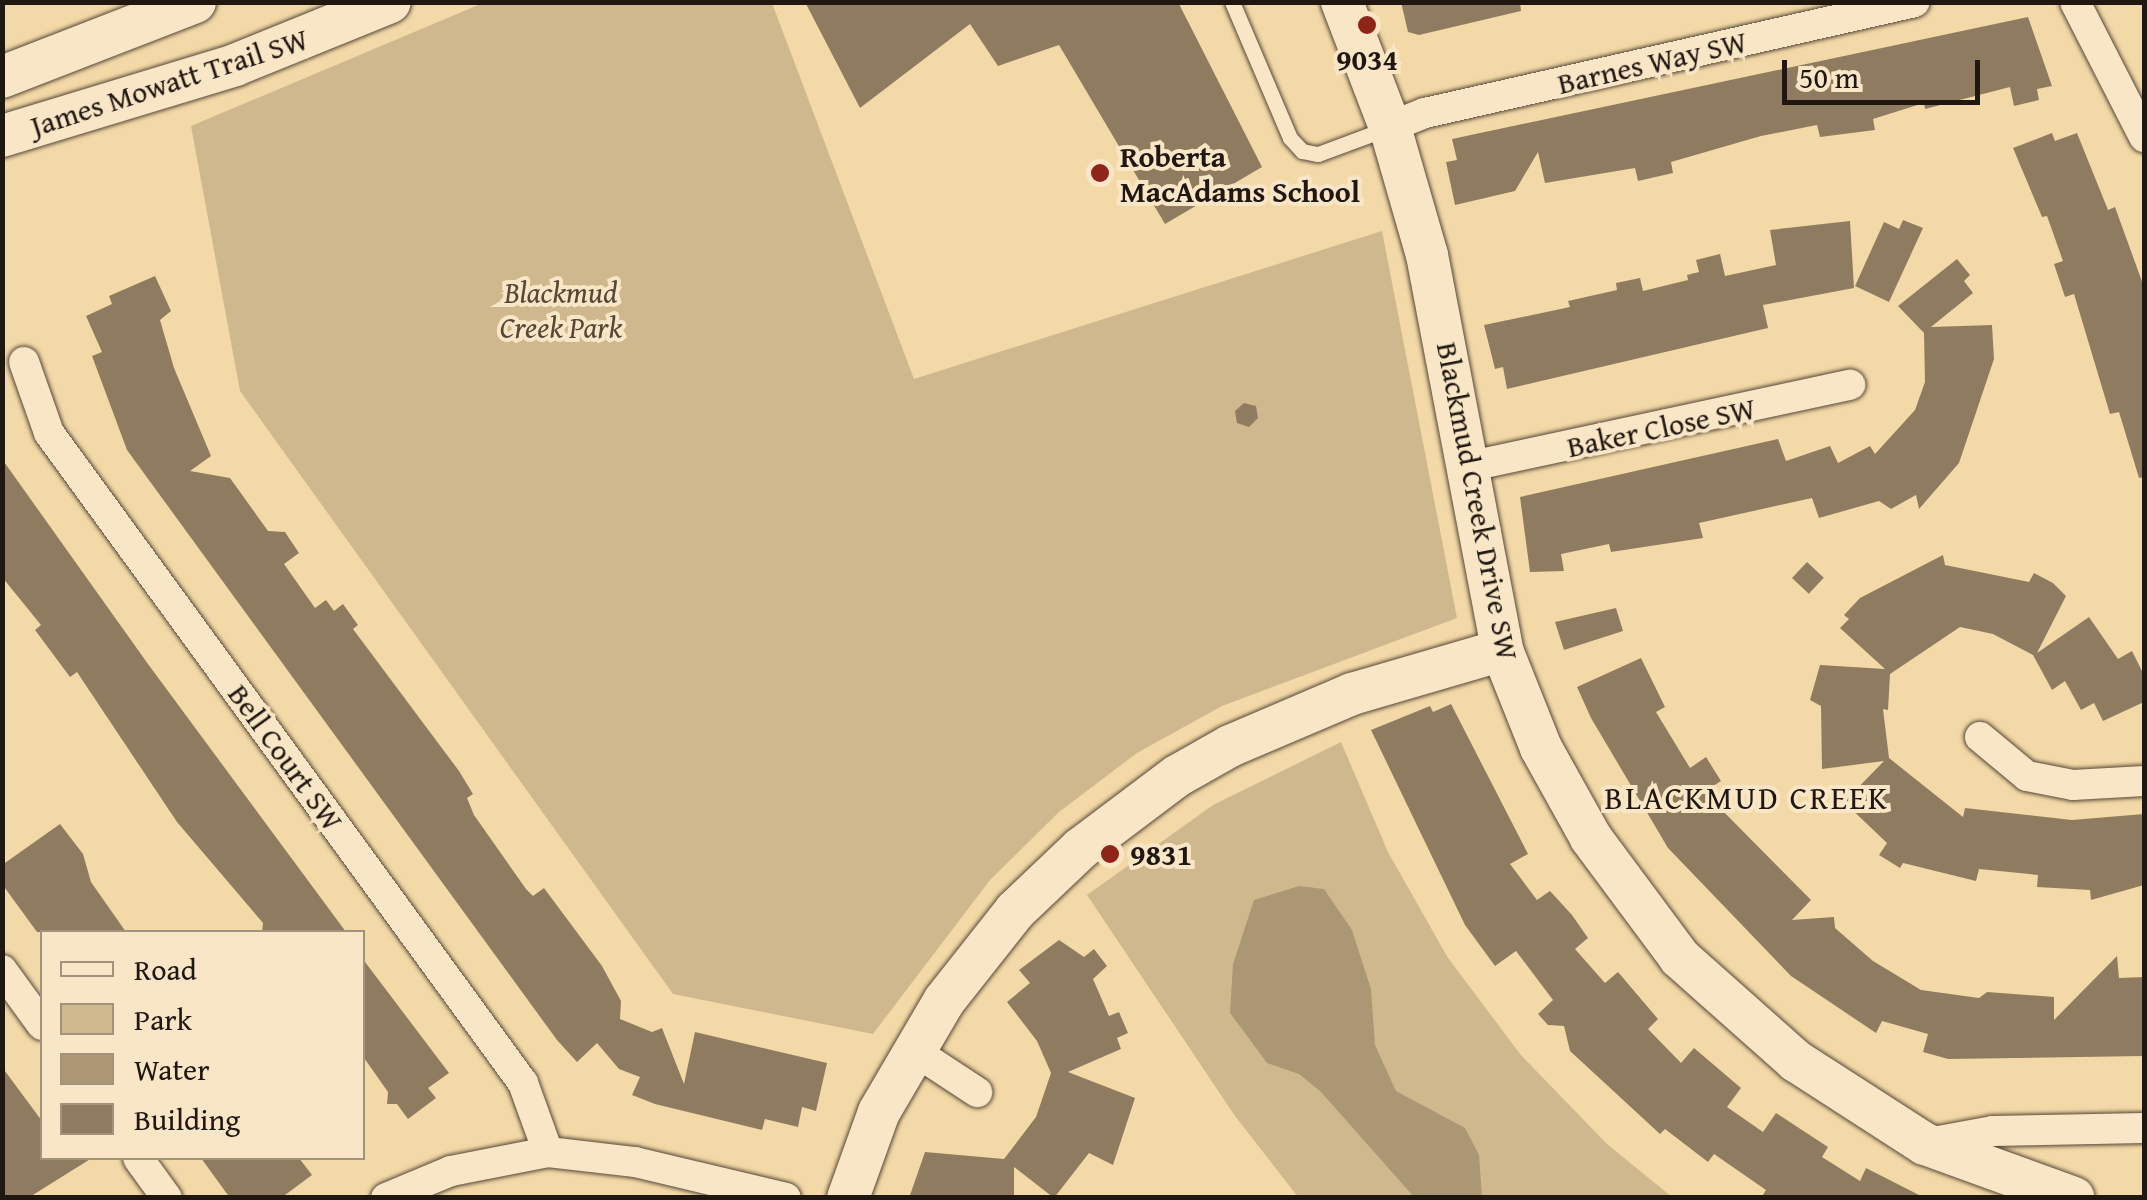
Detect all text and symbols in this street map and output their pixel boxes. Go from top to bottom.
marker: 9034 [1356,14,1378,36]
street label: James Mowatt Trail SW [26,20,312,144]
street label: Barnes Way SW [1554,23,1750,101]
scale bar [1787,40,1984,102]
place label: 9034 [1336,41,1398,77]
text: 50 m [1799,55,1859,99]
place label: Roberta MacAdams School [1120,138,1360,208]
marker: Roberta MacAdams School [1089,162,1111,184]
park label: Blackmud Creek Park [500,274,622,344]
street label: Blackmud Creek Drive SW [1429,339,1527,663]
street label: Baker Close SW [1564,389,1758,465]
street label: Bell Court SW [221,677,351,837]
district label: BLACKMUD CREEK [1605,779,1889,817]
place label: 9831 [1130,836,1192,872]
marker: 9831 [1099,843,1121,865]
legend [40,930,365,1160]
text: Road [134,947,197,991]
text: Park [134,997,192,1041]
text: Water [134,1047,210,1091]
text: Building [134,1097,240,1141]

